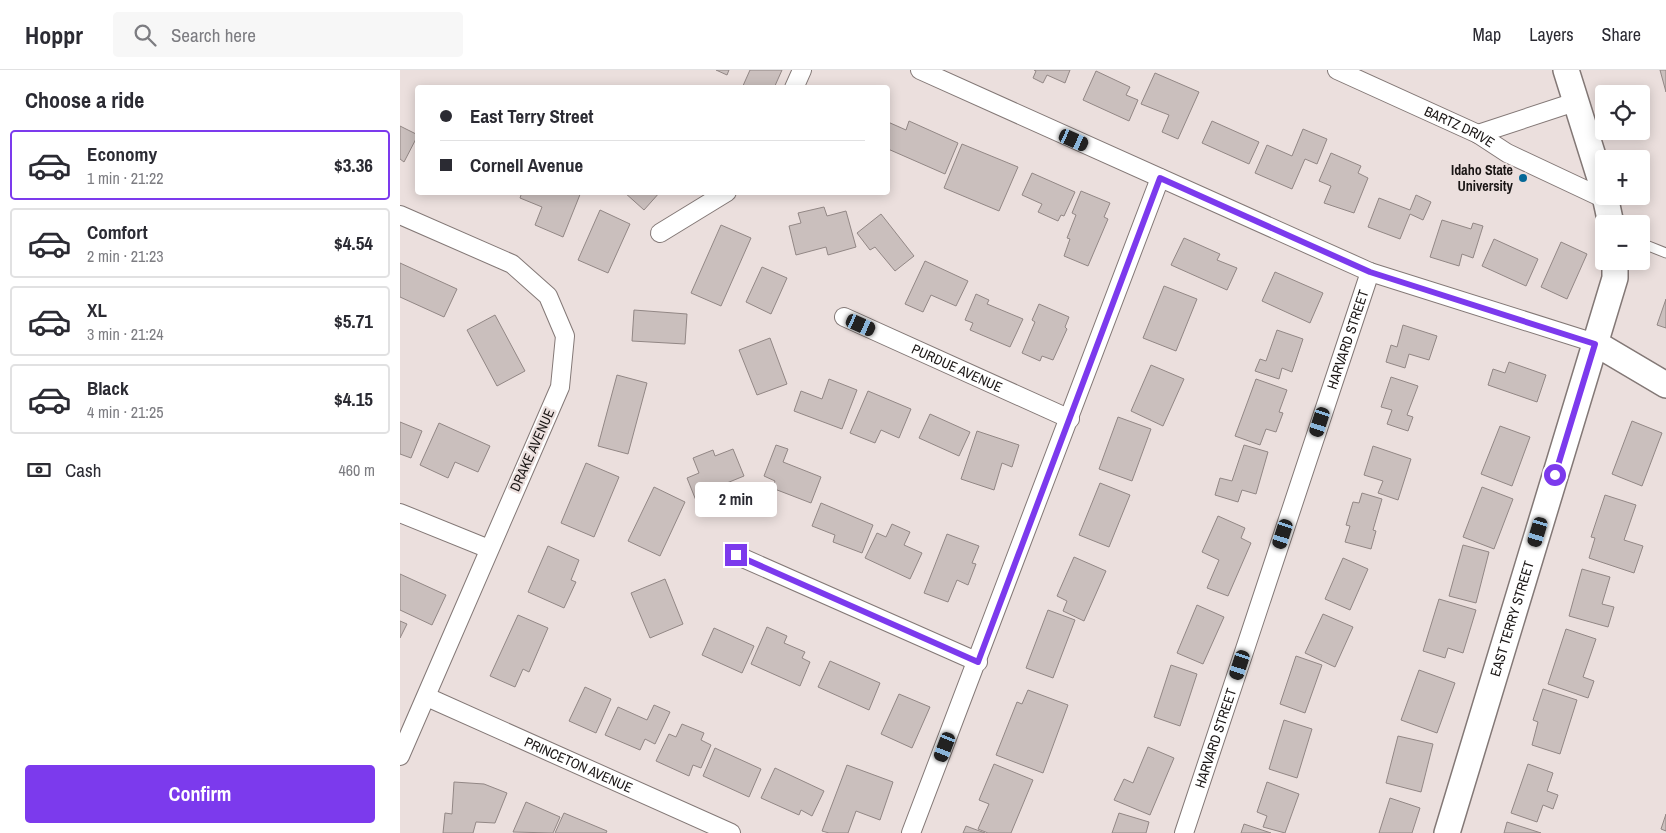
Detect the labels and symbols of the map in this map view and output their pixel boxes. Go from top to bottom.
street label: BARTZ DRIVE [1422,102,1498,151]
car [1057,127,1090,153]
place label: Idaho State University [1451,161,1514,195]
marker: Idaho State University [1517,172,1529,184]
street label: HARVARD STREET [1323,287,1373,391]
car [844,312,877,338]
street label: PURDUE AVENUE [909,340,1005,396]
car [1308,405,1331,439]
street label: DRAKE AVENUE [506,406,558,494]
route start [1544,464,1566,486]
callout: 2 min [695,482,777,518]
car [1526,515,1549,549]
car [1271,517,1294,551]
route end [725,544,747,566]
street label: EAST TERRY STREET [1486,559,1538,679]
car [1228,648,1251,682]
street label: HARVARD STREET [1191,686,1240,790]
car [932,730,957,764]
street label: PRINCETON AVENUE [522,733,635,797]

